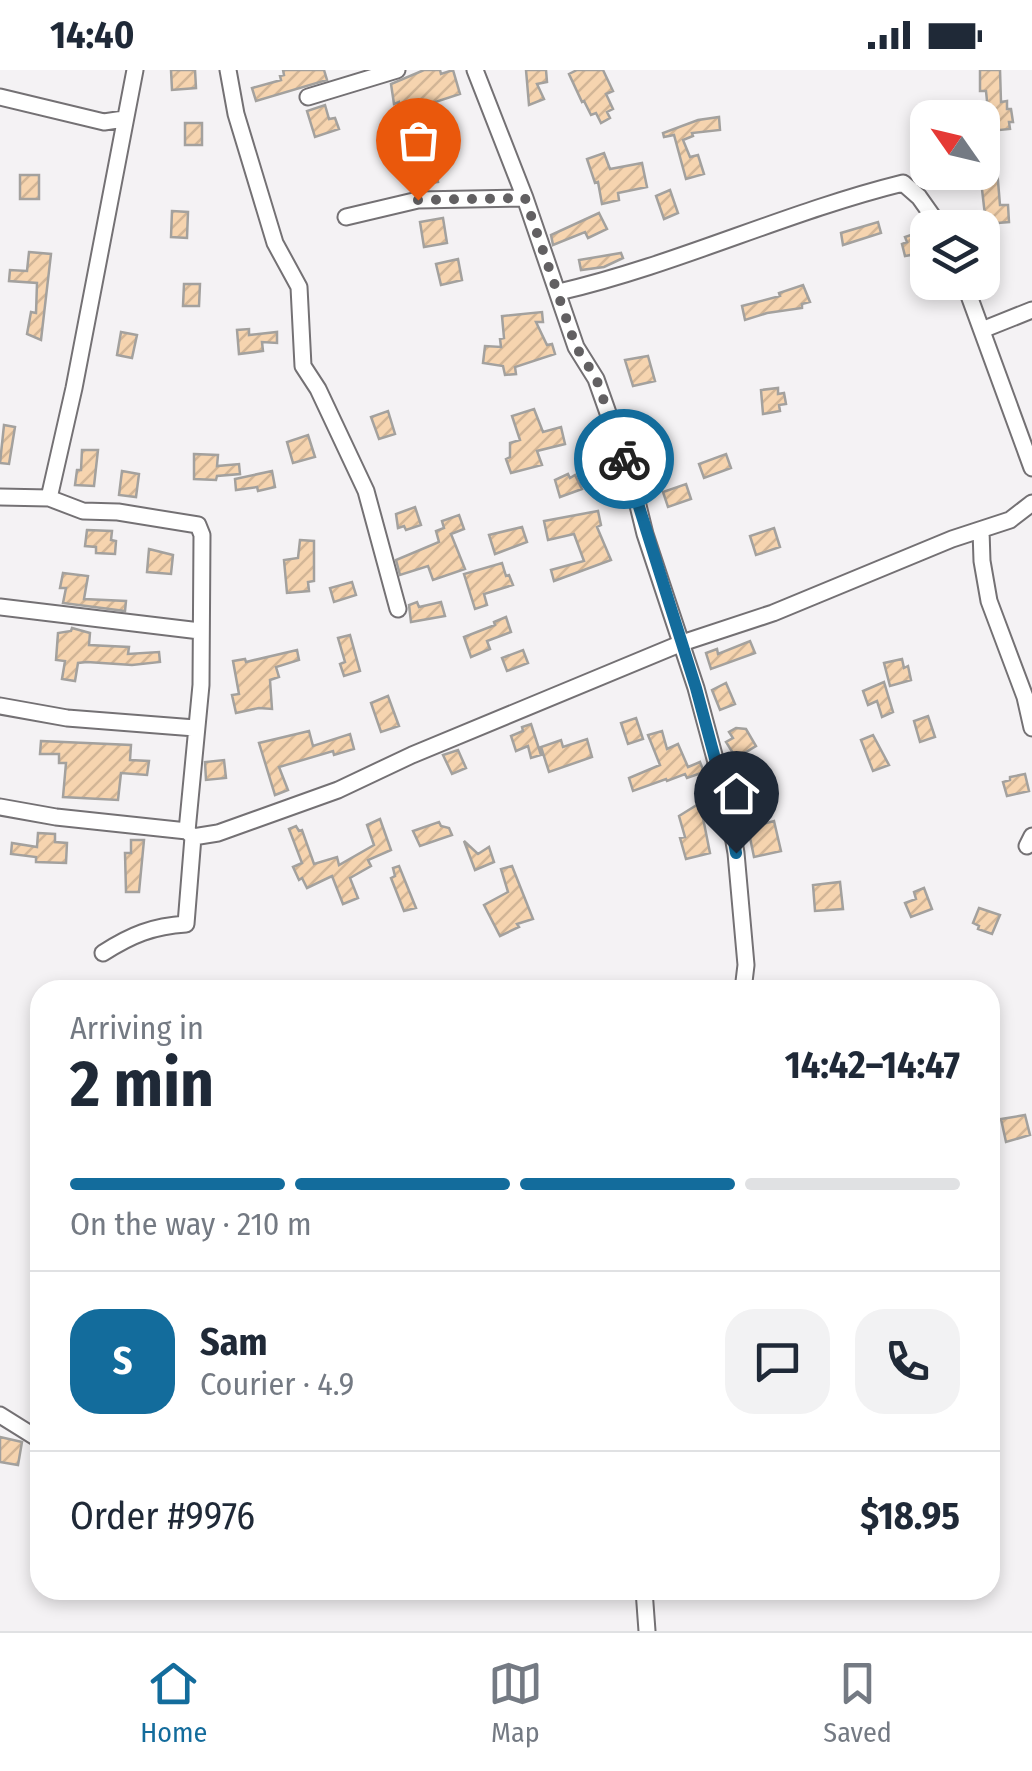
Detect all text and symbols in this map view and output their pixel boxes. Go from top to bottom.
text: 14:40 [50,12,134,58]
pin [376,98,461,201]
north arrow [910,100,1000,190]
map controls [910,100,1000,300]
icon: bag [391,113,446,168]
button: layers [910,210,1000,300]
courier [574,409,674,509]
icon: bike [597,432,652,487]
pin [694,751,779,854]
icon: home [709,766,764,821]
text: Arriving in [70,1009,204,1047]
text: 14:42–14:47 [785,1042,960,1088]
text: 2 min [70,1045,214,1123]
text: On the way · 210 m [70,1205,312,1243]
button: chat [725,1309,830,1414]
button: phone [855,1309,960,1414]
text: Sam [200,1319,268,1365]
text: S [113,1338,132,1384]
text: Courier · 4.9 [200,1365,354,1403]
text: Order #9976 [70,1493,255,1539]
text: $18.95 [860,1493,960,1539]
tab: Home [140,1656,207,1749]
tab: Map [488,1656,543,1749]
tab: Saved [823,1656,892,1749]

